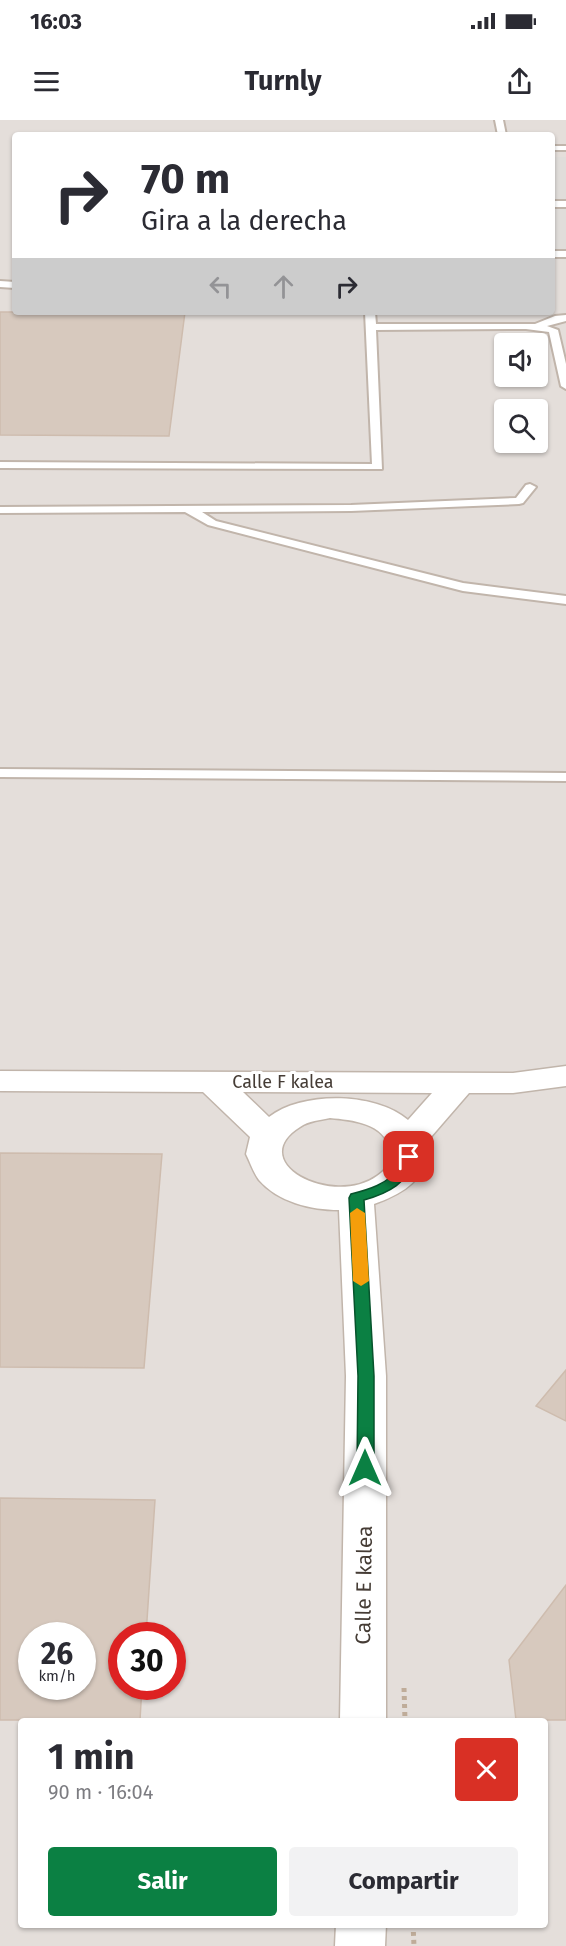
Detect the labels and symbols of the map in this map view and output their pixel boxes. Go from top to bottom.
street label: Calle F kalea [232,1071,334,1093]
pin [383,1131,434,1182]
position arrow [333,1436,397,1500]
street label: Calle E kalea [350,1525,378,1645]
speed limit sign: 30 [108,1622,186,1700]

